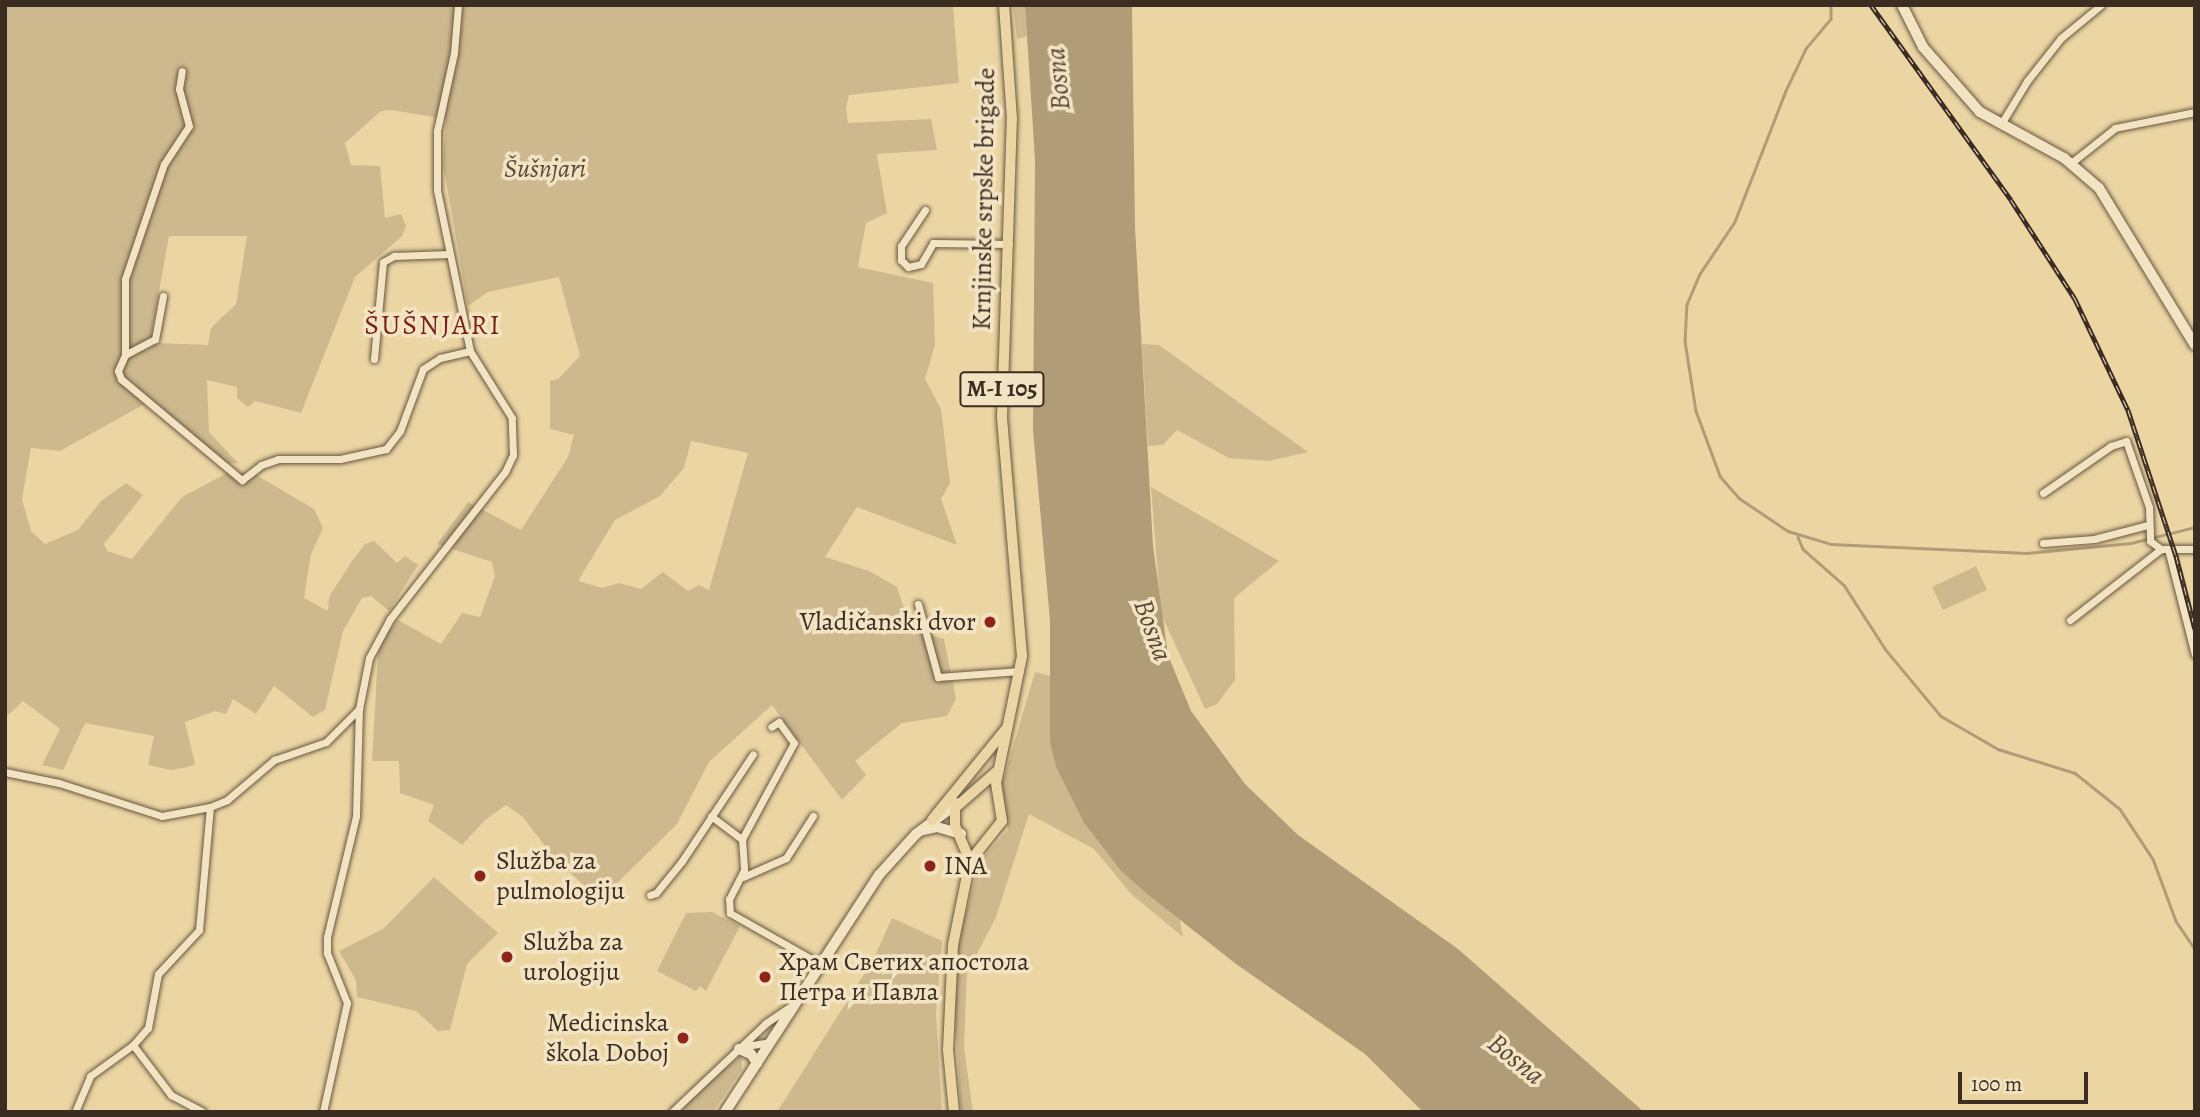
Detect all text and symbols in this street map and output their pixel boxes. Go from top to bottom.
water label: Bosna [1039,46,1077,112]
street label: Krnjinske srpske brigade [966,67,1002,331]
park label: Šušnjari [504,153,586,185]
district label: ŠUŠNJARI [365,308,501,342]
road number: M-I 105 [958,368,1046,410]
water label: Bosna [1126,594,1180,666]
place label: Vladičanski dvor [800,606,976,638]
marker: Vladičanski dvor [982,614,998,630]
place label: Služba za pulmologiju [496,845,625,906]
place label: INA [944,850,987,882]
marker: INA [922,858,938,874]
marker: Služba za pulmologiju [470,866,490,886]
place label: Služba za urologiju [523,926,623,988]
place label: Храм Светих апостола Петра и Павла [779,946,1029,1007]
marker: Služba za urologiju [497,947,517,967]
marker: Храм Светих апостола Петра и Павла [757,969,773,985]
place label: Medicinska škola Doboj [546,1007,669,1068]
water label: Bosna [1481,1026,1551,1092]
marker: Medicinska škola Doboj [675,1030,691,1046]
scale bar [1962,1058,2092,1102]
text: 100 m [1971,1070,2022,1098]

